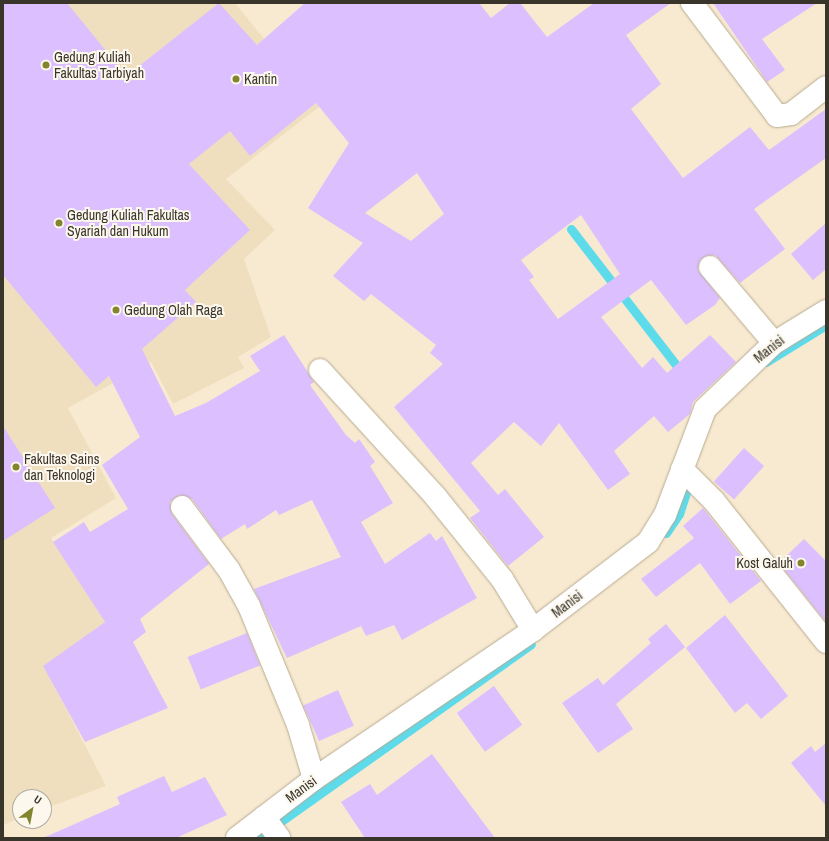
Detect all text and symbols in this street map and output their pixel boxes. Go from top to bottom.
place label: Gedung Kuliah Fakultas Tarbiyah [54,49,144,82]
marker: Gedung Kuliah Fakultas Tarbiyah [41,60,51,70]
place label: Kantin [244,71,277,87]
marker: Kantin [231,74,241,84]
place label: Gedung Kuliah Fakultas Syariah dan Hukum [67,207,190,240]
marker: Gedung Kuliah Fakultas Syariah dan Hukum [54,218,64,228]
place label: Gedung Olah Raga [124,302,223,318]
marker: Gedung Olah Raga [111,305,121,315]
street label: Manisi [750,332,788,366]
place label: Fakultas Sains dan Teknologi [24,451,99,484]
marker: Fakultas Sains dan Teknologi [11,462,21,472]
place label: Kost Galuh [736,555,793,571]
marker: Kost Galuh [796,558,806,568]
street label: Manisi [548,587,586,621]
street label: Manisi [282,772,320,806]
north arrow [12,789,52,829]
text: U [31,792,44,807]

